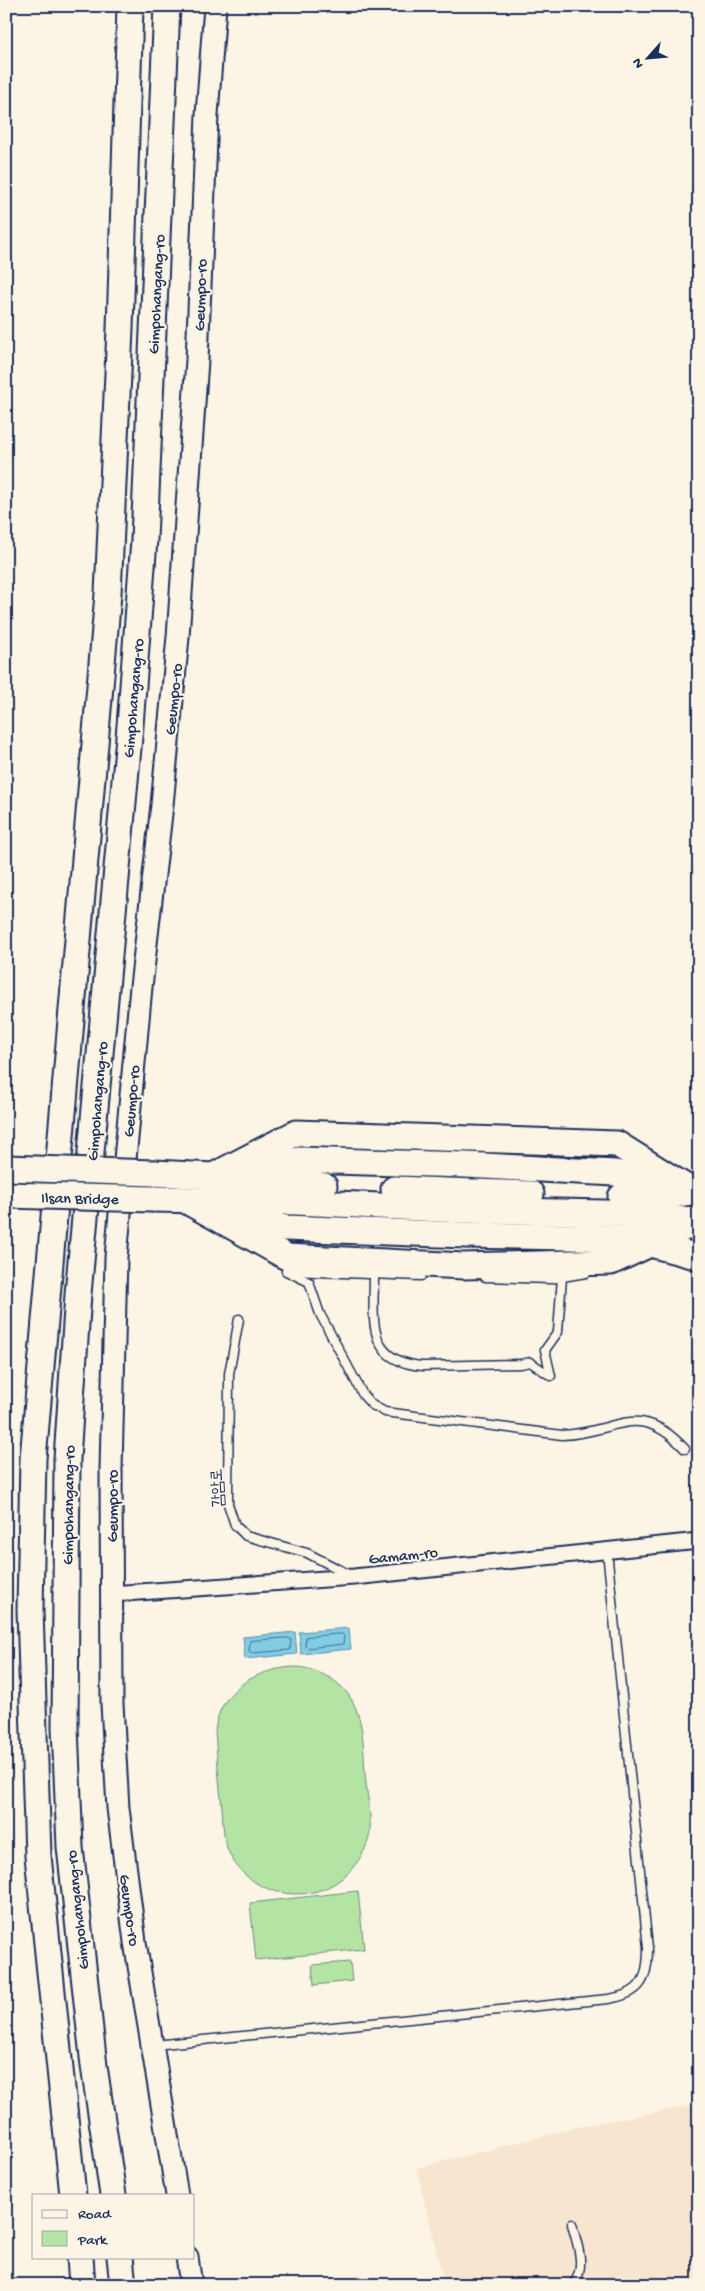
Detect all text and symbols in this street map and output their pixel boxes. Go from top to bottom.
north arrow [622,32,672,82]
text: N [629,55,648,71]
street label: Gimpohangang-ro [146,234,171,355]
street label: Geumpo-ro [192,259,213,332]
street label: Gimpohangang-ro [121,638,150,759]
street label: Geumpo-ro [162,662,189,736]
street label: Gimpohangang-ro [85,1041,114,1162]
street label: Geumpo-ro [121,1064,146,1138]
street label: Ilsan Bridge [41,1190,120,1211]
street label: Gimpohangang-ro [60,1445,81,1565]
street label: 감암로 [209,1468,230,1508]
street label: Geumpo-ro [105,1470,124,1542]
street label: Gamam-ro [368,1544,439,1571]
street label: Gimpohangang-ro [64,1849,95,1970]
street label: Geumpo-ro [113,1873,142,1948]
legend [32,2194,195,2258]
text: Road [78,2206,112,2224]
text: Park [77,2232,108,2250]

